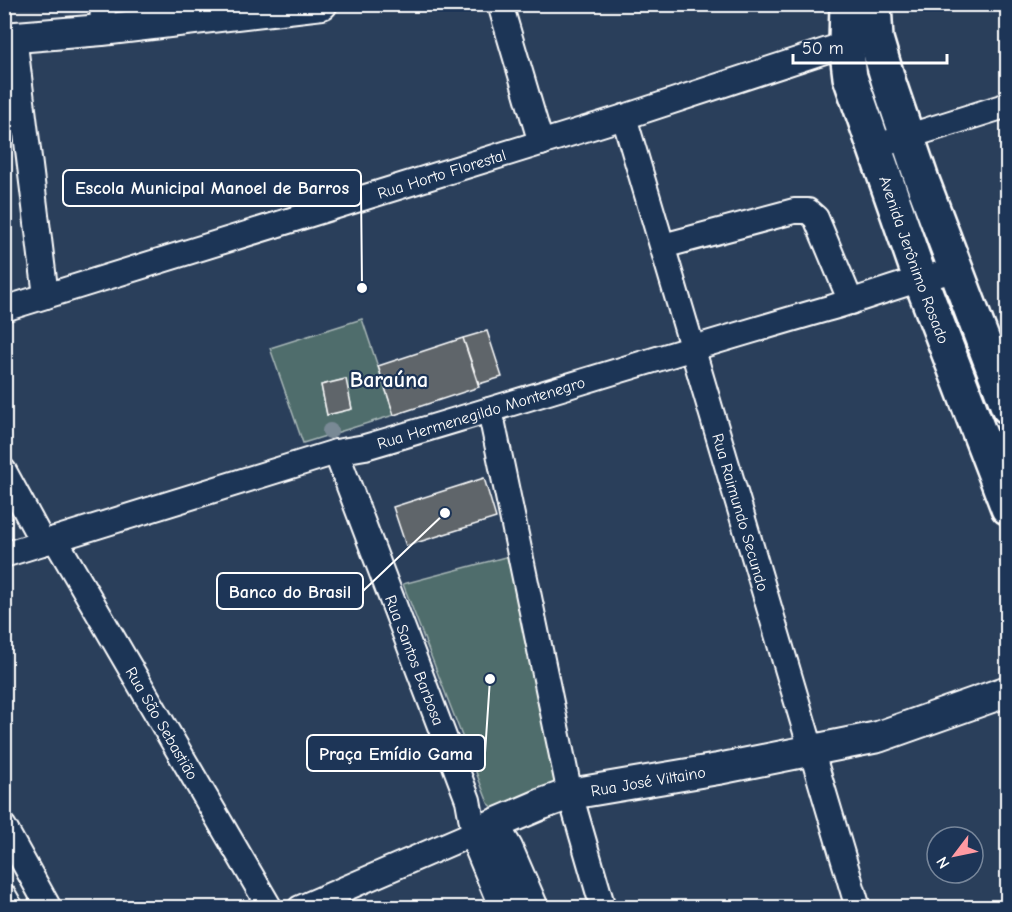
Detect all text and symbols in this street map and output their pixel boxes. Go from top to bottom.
scale bar [793,27,948,65]
text: 50 m [802,38,844,59]
street label: Rua Horto Florestal [375,146,508,203]
callout: Escola Municipal Manoel de Barros [63,170,361,206]
street label: Avenida Jerônimo Rosado [875,174,952,346]
text: Escola Municipal Manoel de Barros [75,178,349,199]
district label: Baraúna [350,367,428,393]
street label: Rua Hermenegildo Montenegro [375,373,587,453]
street label: Rua Raimundo Secundo [708,431,772,593]
callout: Banco do Brasil [217,573,363,609]
text: Banco do Brasil [229,582,351,603]
street label: Rua Santos Barbosa [381,593,447,728]
street label: Rua São Sebastião [121,664,201,783]
callout: Praça Emídio Gama [307,735,485,771]
text: Praça Emídio Gama [319,744,473,765]
street label: Rua José Viltaino [589,763,707,800]
north arrow [925,825,985,885]
text: N [933,853,954,872]

